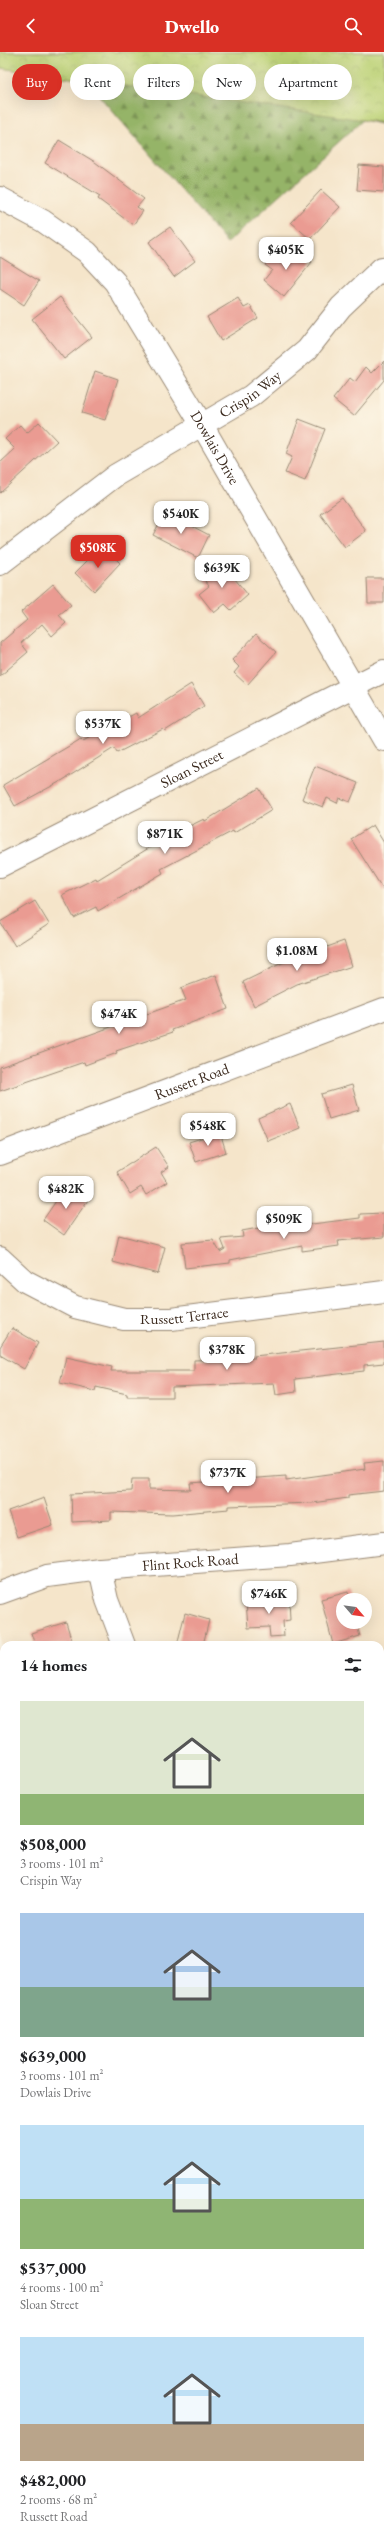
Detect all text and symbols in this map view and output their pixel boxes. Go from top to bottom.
icon: back [20,15,42,37]
text: Dwello [165,15,219,38]
icon: search [342,15,364,37]
chip: Buy [12,64,62,100]
chip: Rent [70,64,125,100]
chip: Filters [133,64,194,100]
chip: New [202,64,256,100]
chip: Apartment [264,64,352,100]
pin: $405K [258,237,314,271]
text: $405K [268,241,304,258]
street label: Crispin Way [215,365,285,422]
street label: Dowlais Drive [186,407,244,488]
pin: $540K [153,501,209,535]
text: $540K [163,505,199,522]
pin: $508K [70,535,126,569]
text: $508K [80,539,116,556]
pin: $639K [194,555,250,589]
text: $639K [204,559,240,576]
pin: $537K [75,711,131,745]
text: $537K [85,715,121,732]
street label: Sloan Street [157,744,226,792]
pin: $871K [137,821,193,855]
text: $871K [147,825,183,842]
pin: $1.08M [264,938,330,972]
text: $1.08M [276,942,318,959]
pin: $474K [91,1001,147,1035]
text: $474K [101,1005,137,1022]
street label: Russett Road [152,1058,232,1104]
pin: $548K [180,1113,236,1147]
text: $548K [190,1117,226,1134]
pin: $482K [38,1176,94,1210]
text: $482K [48,1180,84,1197]
pin: $509K [256,1206,312,1240]
text: $509K [266,1210,302,1227]
street label: Russett Terrace [140,1302,229,1328]
pin: $378K [199,1337,255,1371]
text: $378K [209,1341,245,1358]
pin: $737K [200,1460,256,1494]
text: $737K [210,1464,246,1481]
street label: Flint Rock Road [142,1549,239,1575]
pin: $746K [241,1581,297,1615]
text: $746K [251,1585,287,1602]
north arrow [336,1593,372,1629]
map controls [336,1593,372,1629]
text: 14 homes [20,1654,87,1676]
icon: filters [342,1654,364,1676]
icon: home [156,1727,228,1799]
text: $508,000 [20,1833,86,1855]
text: 3 rooms · 101 m² [20,1855,104,1872]
text: Crispin Way [20,1872,82,1889]
icon: home [156,1939,228,2011]
text: $639,000 [20,2045,86,2067]
text: 3 rooms · 101 m² [20,2067,104,2084]
text: Dowlais Drive [20,2084,91,2101]
icon: home [156,2151,228,2223]
text: $537,000 [20,2257,86,2279]
text: 4 rooms · 100 m² [20,2279,104,2296]
text: Sloan Street [20,2296,79,2313]
icon: home [156,2363,228,2435]
text: $482,000 [20,2469,86,2491]
text: 2 rooms · 68 m² [20,2491,97,2508]
text: Russett Road [20,2508,88,2525]

